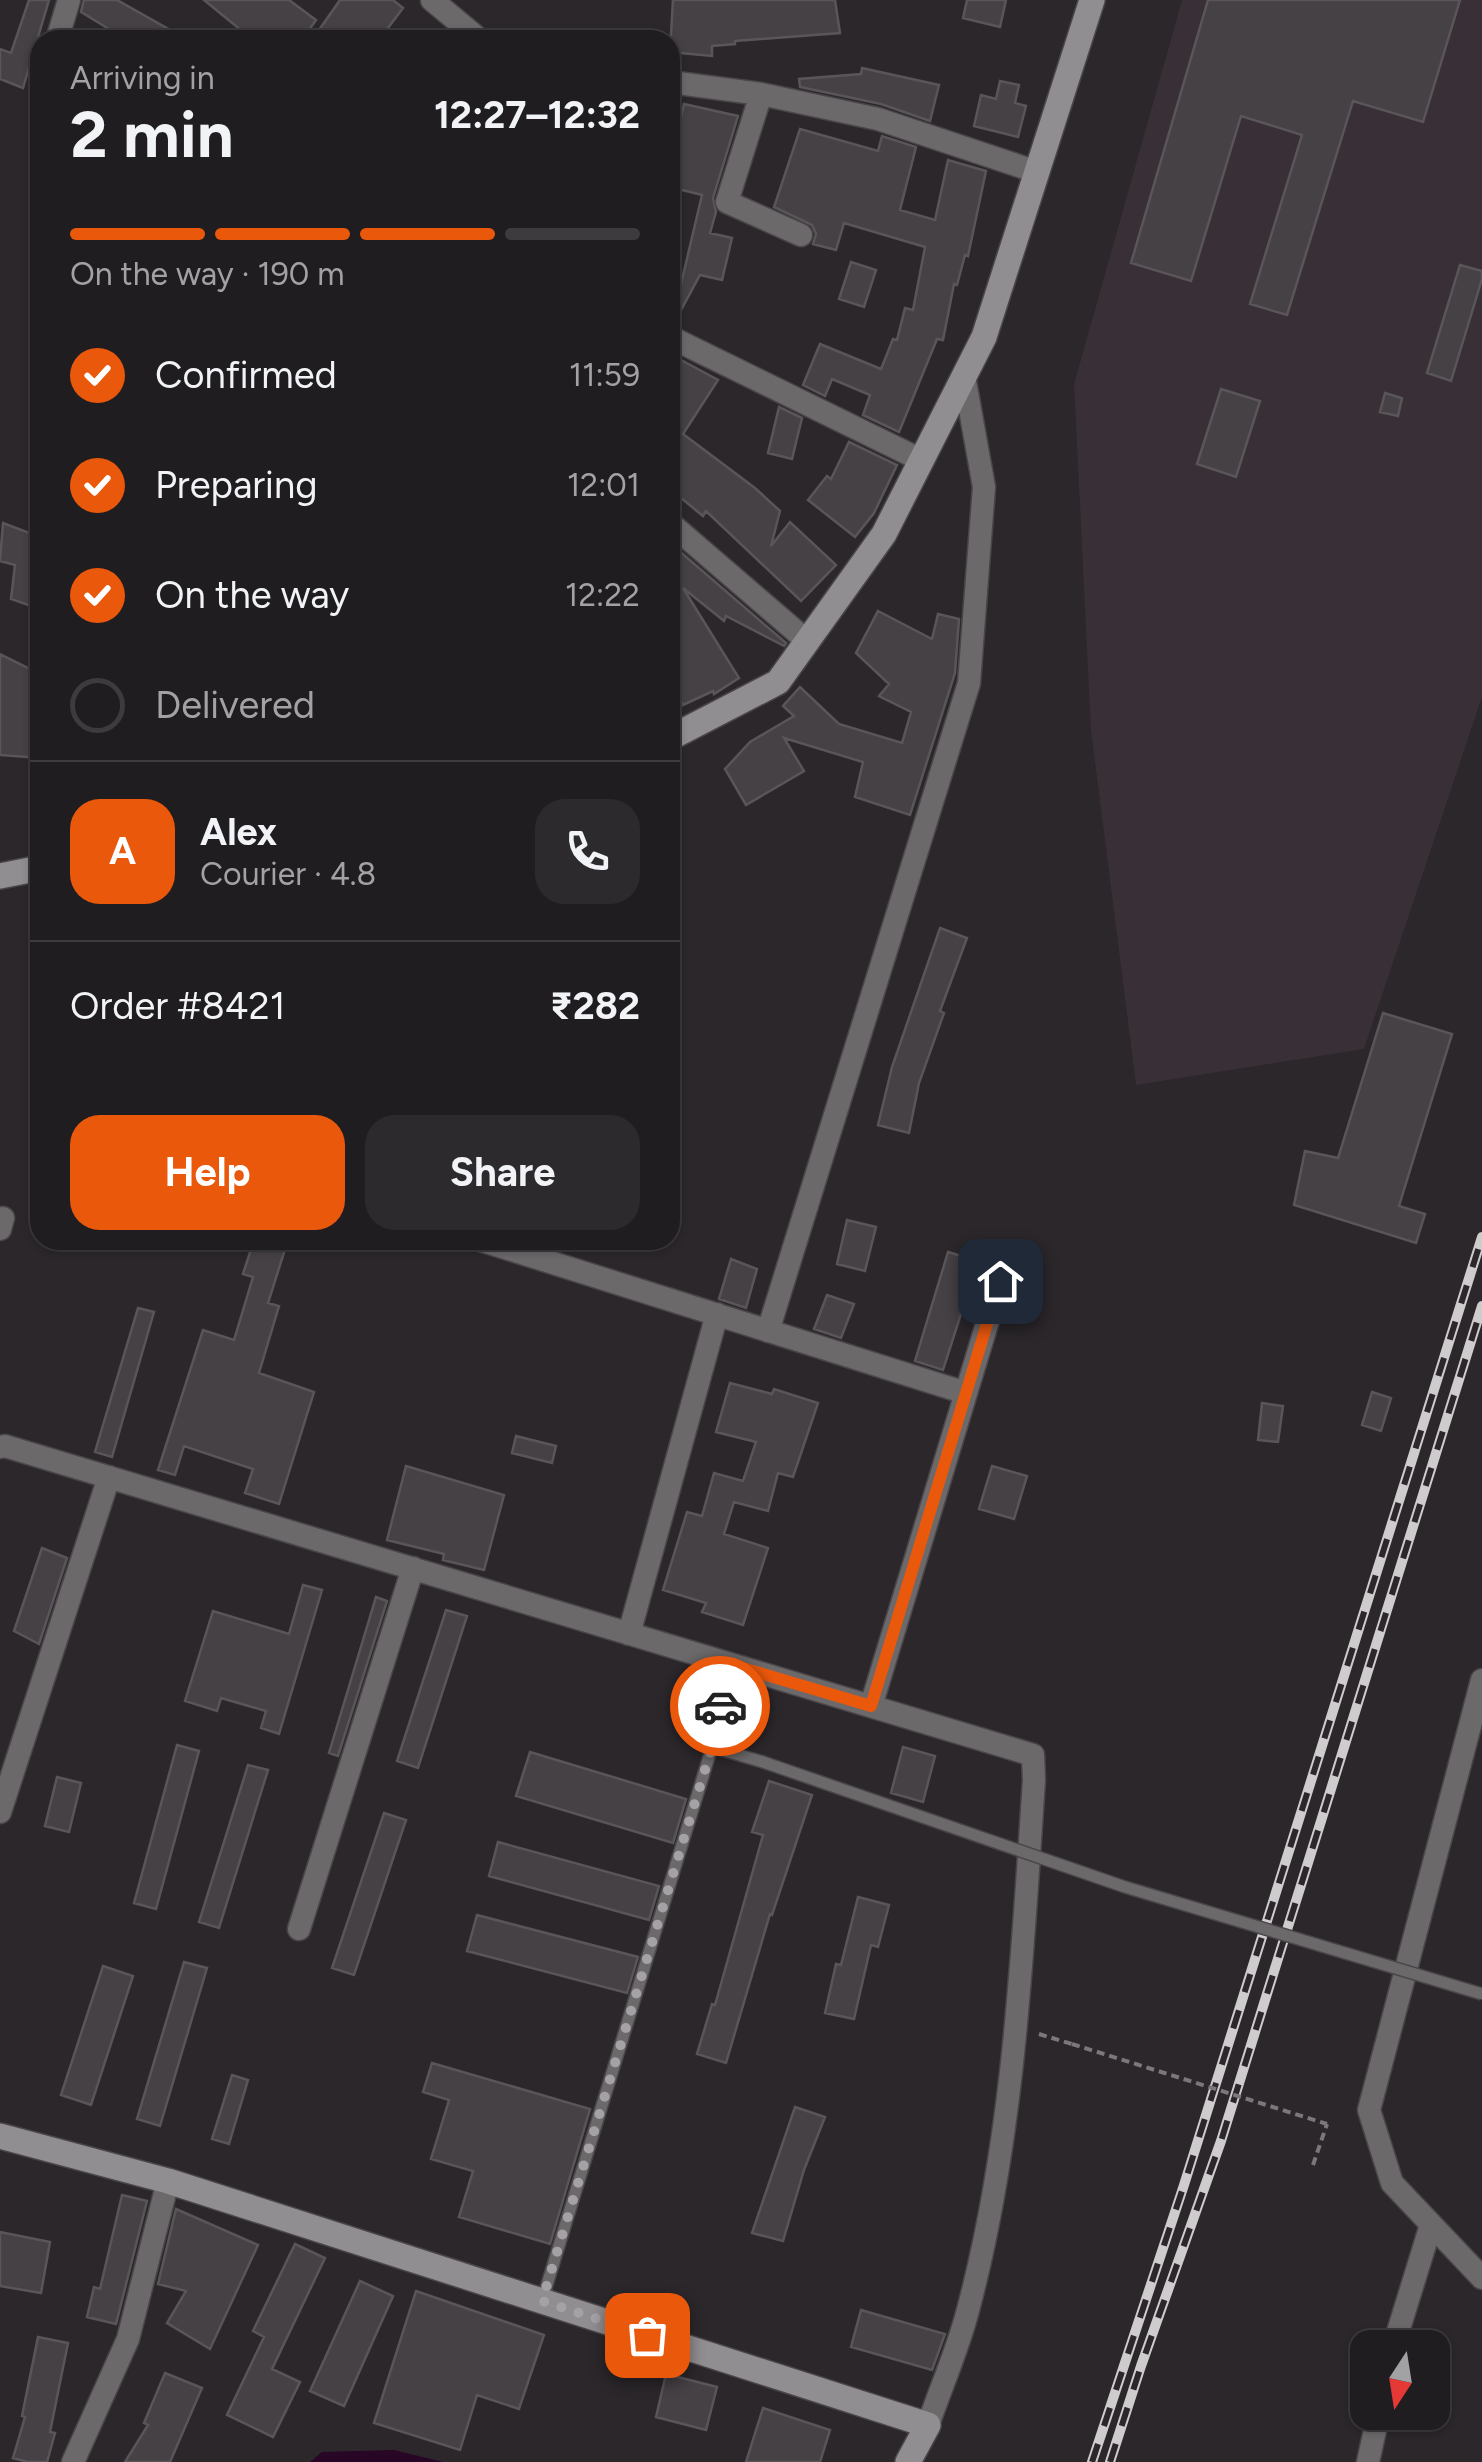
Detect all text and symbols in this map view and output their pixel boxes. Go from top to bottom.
text: Arriving in [70,59,215,97]
text: 12:27–12:32 [434,92,640,138]
text: 2 min [70,95,234,173]
text: On the way · 190 m [70,255,344,293]
icon: check [70,348,125,403]
text: Confirmed [155,352,337,398]
text: 11:59 [569,356,640,394]
icon: check [70,458,125,513]
text: Preparing [155,462,317,508]
text: 12:01 [567,466,640,504]
icon: check [70,568,125,623]
text: On the way [155,572,349,618]
text: 12:22 [565,576,640,614]
text: Delivered [155,682,315,728]
button: phone [535,799,640,904]
text: Alex [200,809,277,855]
text: A [109,828,136,874]
text: Courier · 4.8 [200,855,376,893]
text: Order #8421 [70,983,285,1029]
text: ₹282 [550,983,640,1029]
button: Help [70,1115,345,1230]
button: Share [365,1115,640,1230]
pin [958,1239,1043,1324]
icon: home [973,1254,1028,1309]
courier [670,1656,770,1756]
icon: car [693,1679,748,1734]
pin [605,2293,690,2378]
icon: bag [620,2308,675,2363]
north arrow [1350,2330,1450,2430]
map controls [1350,2330,1450,2430]

